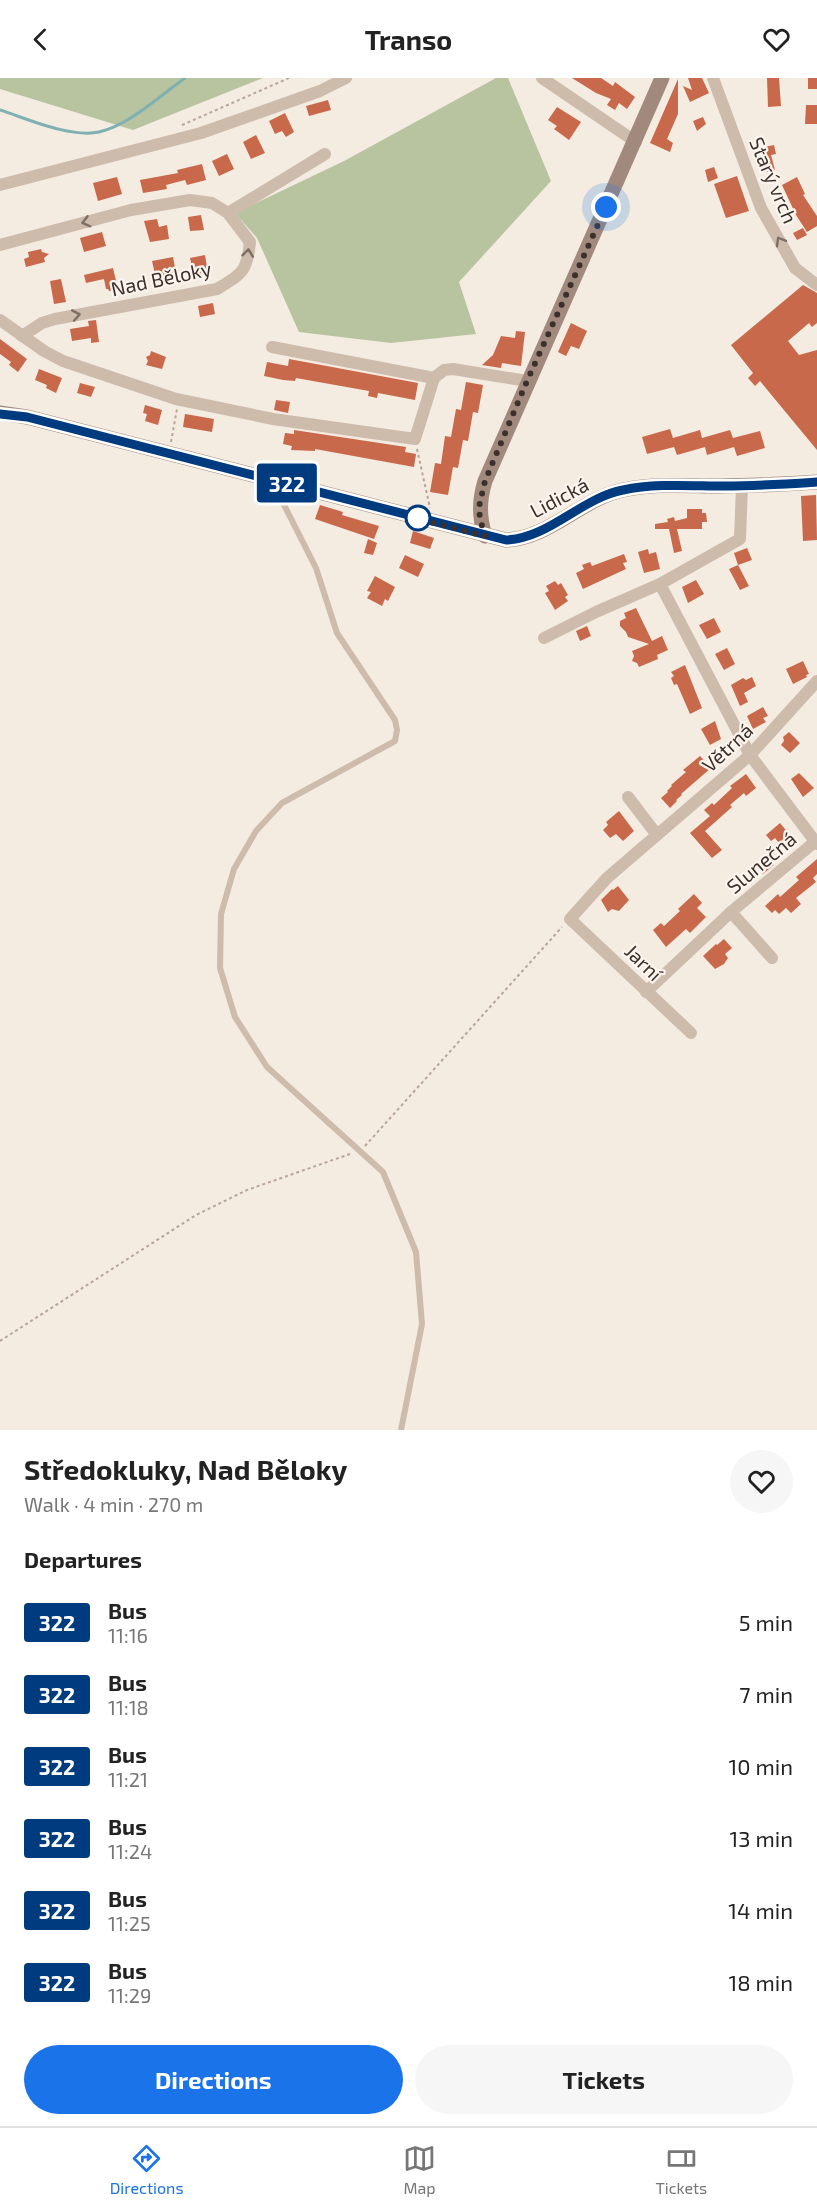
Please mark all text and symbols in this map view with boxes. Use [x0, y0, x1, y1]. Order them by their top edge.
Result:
icon: back [24, 23, 57, 56]
text: Transo [365, 23, 452, 55]
icon: heart [760, 23, 793, 56]
street label: Starý vrch [745, 133, 803, 227]
your location [591, 192, 621, 222]
one-way arrow [81, 215, 92, 227]
one-way arrow [776, 237, 787, 248]
one-way arrow [242, 248, 254, 257]
street label: Nad Běloky [109, 256, 214, 300]
one-way arrow [70, 309, 80, 322]
line badge: 322 [252, 464, 322, 502]
text: 322 [269, 471, 305, 496]
street label: Lidická [526, 472, 592, 522]
unlabelled marker [405, 505, 431, 531]
street label: Větrná [697, 718, 757, 776]
street label: Slunečná [721, 826, 801, 898]
street label: Jarní [620, 939, 668, 986]
button: heart [730, 1450, 793, 1513]
text: Středokluky, Nad Běloky [24, 1452, 347, 1486]
text: Walk · 4 min · 270 m [24, 1492, 203, 1516]
text: Departures [24, 1546, 142, 1572]
text: Bus [108, 1597, 147, 1623]
text: 5 min [739, 1609, 793, 1635]
text: 322 [39, 1610, 75, 1635]
text: 11:16 [108, 1623, 148, 1647]
text: Bus [108, 1669, 147, 1695]
text: 7 min [739, 1681, 793, 1707]
text: 322 [39, 1682, 75, 1707]
text: 11:18 [108, 1695, 149, 1719]
text: Bus [108, 1741, 147, 1767]
text: 10 min [729, 1753, 793, 1779]
text: 322 [39, 1754, 75, 1779]
text: 11:21 [108, 1767, 148, 1791]
text: Bus [108, 1813, 147, 1839]
text: 13 min [730, 1825, 793, 1851]
text: 322 [39, 1826, 75, 1851]
text: 11:24 [108, 1839, 152, 1863]
text: Bus [108, 1885, 147, 1911]
text: 14 min [728, 1897, 793, 1923]
text: 322 [39, 1898, 75, 1923]
text: 11:25 [108, 1911, 151, 1935]
text: Bus [108, 1957, 147, 1983]
text: 18 min [728, 1969, 793, 1995]
text: 322 [39, 1970, 75, 1995]
text: 11:29 [108, 1983, 151, 2007]
button: Directions [24, 2045, 403, 2114]
button: Tickets [415, 2045, 793, 2114]
tab: Directions [110, 2142, 184, 2197]
tab: Map [403, 2142, 436, 2197]
tab: Tickets [655, 2142, 707, 2197]

